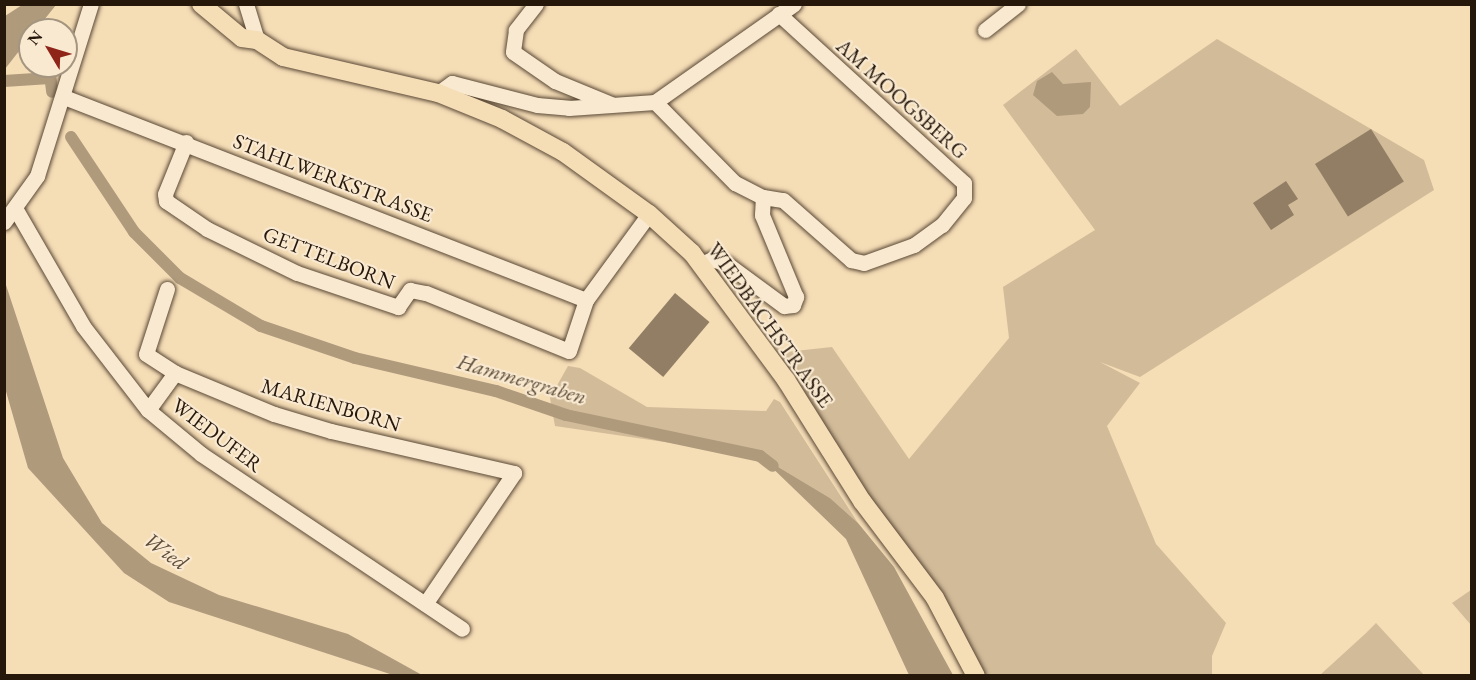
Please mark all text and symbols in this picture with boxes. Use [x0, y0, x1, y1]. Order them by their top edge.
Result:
north arrow [18, 18, 78, 78]
text: N [23, 26, 47, 49]
street label: AM MOOGSBERG [831, 33, 973, 165]
street label: STAHLWERKSTRASSE [230, 128, 436, 228]
street label: GETTELBORN [259, 221, 399, 295]
street label: WIEDBACHSTRASSE [702, 238, 838, 412]
water label: Hammergraben [454, 348, 590, 410]
street label: MARIENBORN [258, 373, 404, 437]
street label: WIEDUFER [167, 393, 267, 477]
water label: Wied [139, 526, 193, 576]

